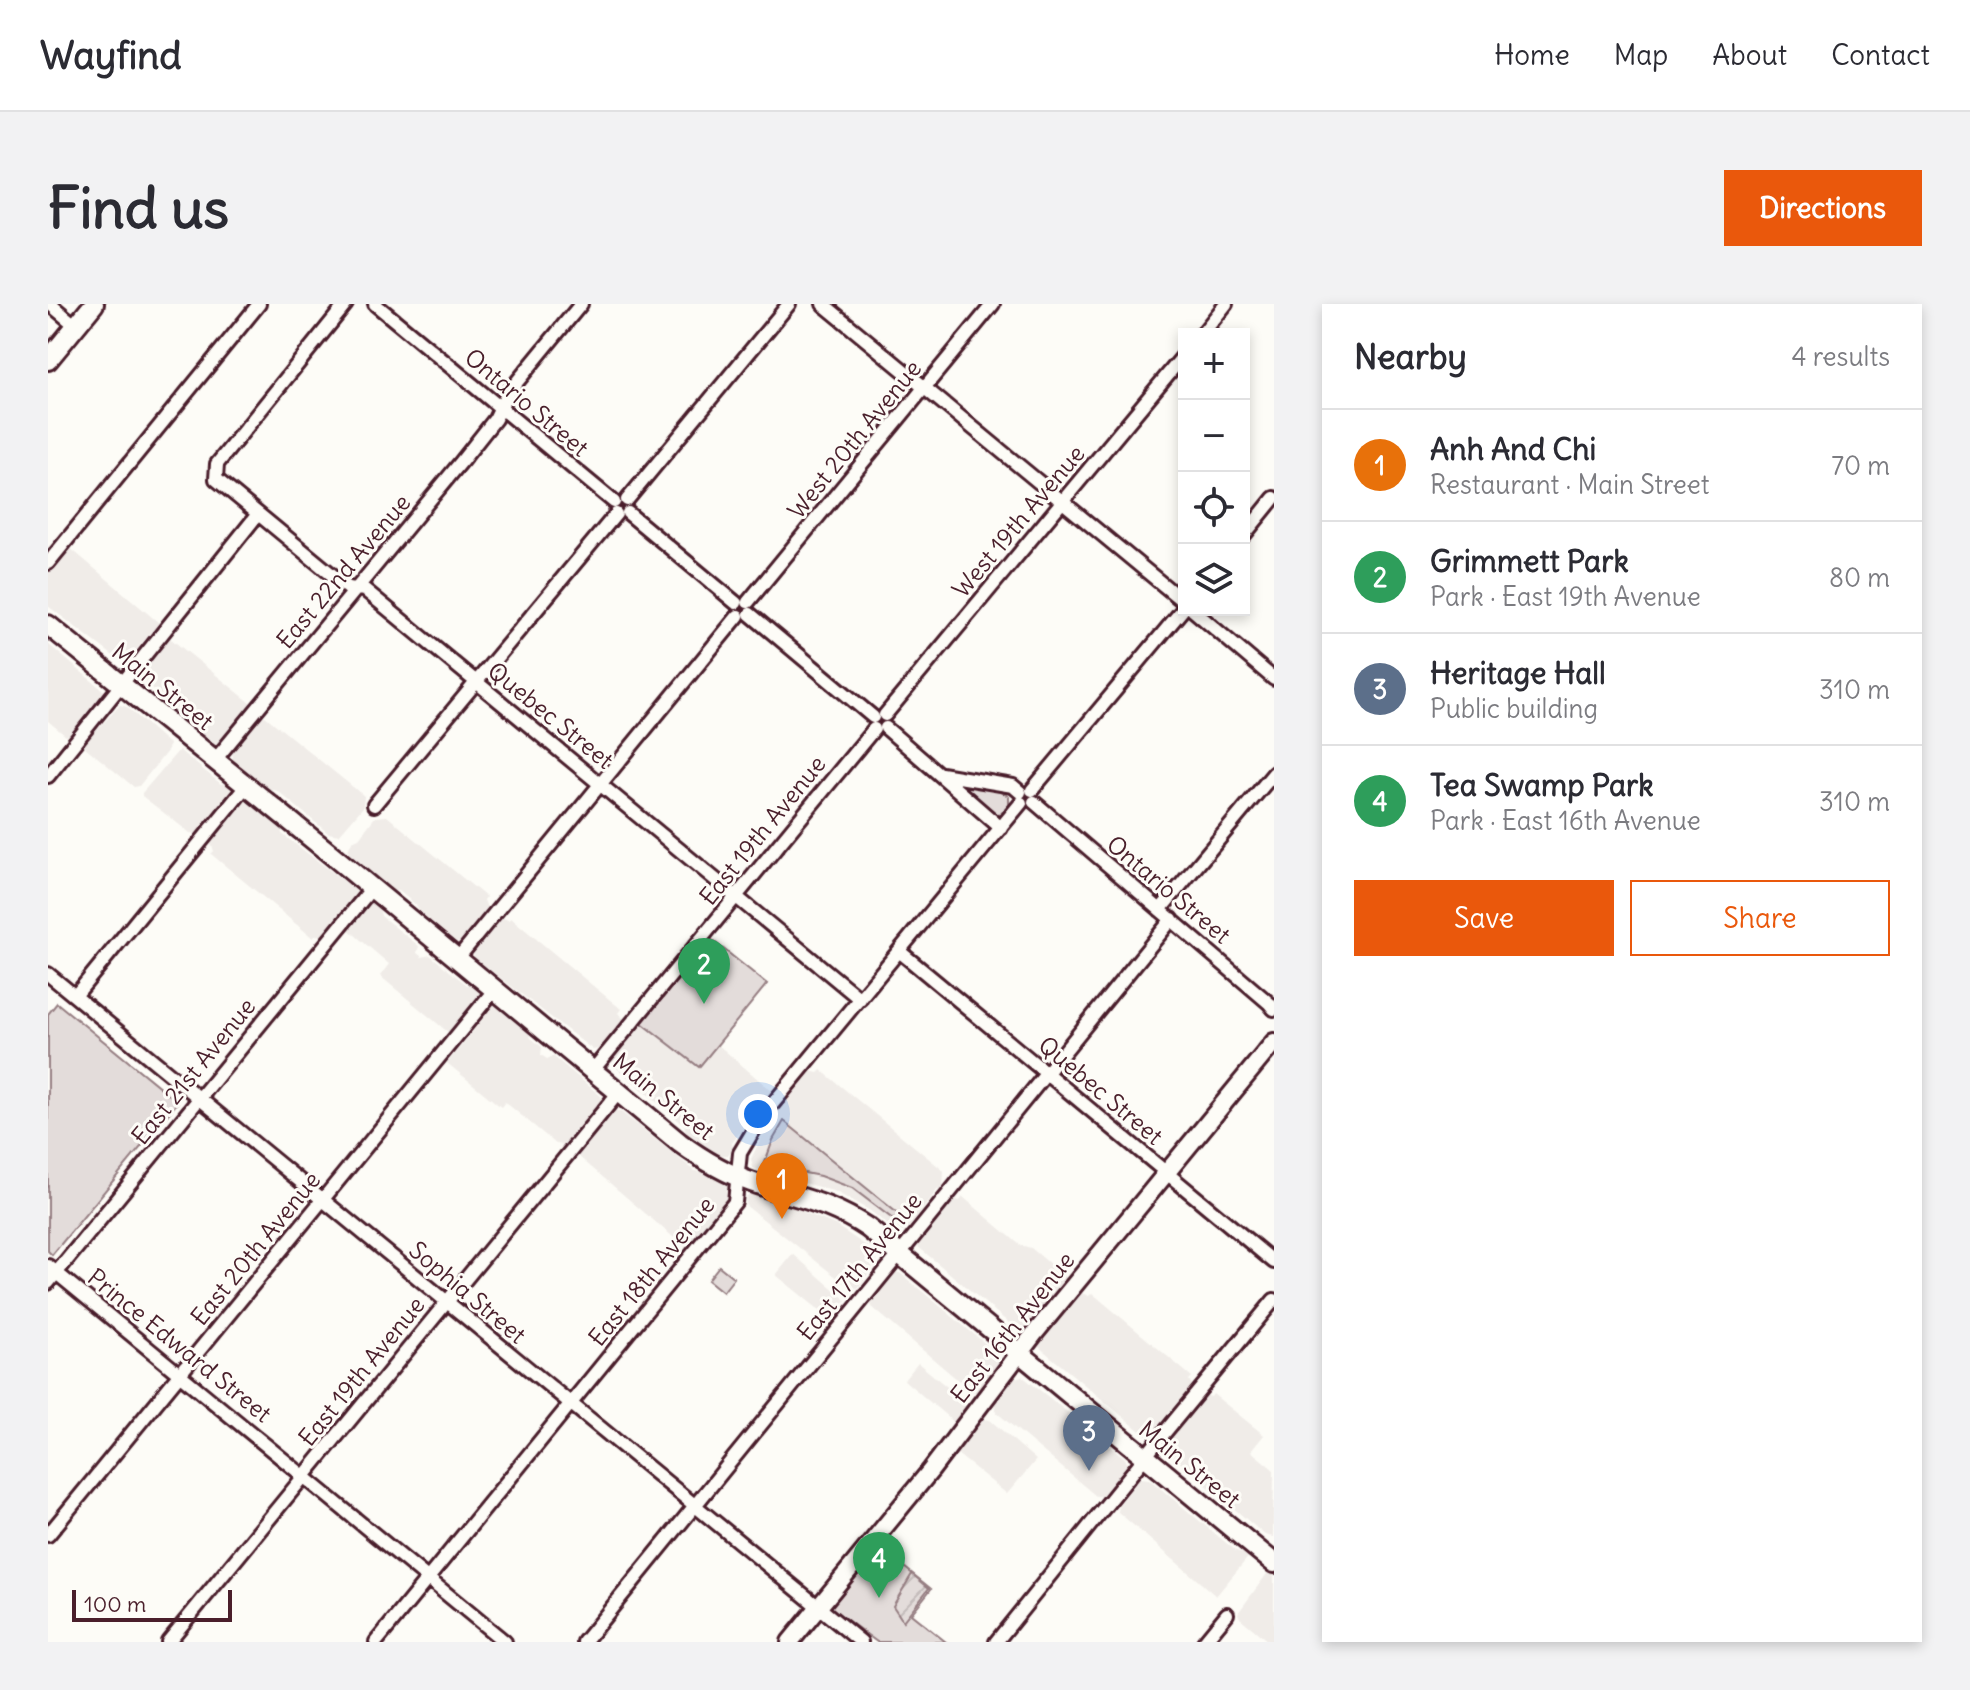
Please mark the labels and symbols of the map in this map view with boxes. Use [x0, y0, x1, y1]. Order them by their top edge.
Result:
street label: Ontario Street [459, 342, 595, 462]
street label: West 20th Avenue [781, 354, 927, 524]
street label: West 19th Avenue [945, 439, 1091, 603]
street label: East 22nd Avenue [270, 488, 416, 654]
street label: Main Street [106, 636, 220, 736]
street label: Quebec Street [482, 655, 620, 775]
street label: East 19th Avenue [693, 749, 831, 911]
street label: Ontario Street [1101, 829, 1237, 949]
pin: 2 [678, 938, 730, 1004]
street label: East 21st Avenue [125, 992, 261, 1150]
street label: Quebec Street [1033, 1029, 1169, 1151]
street label: Main Street [607, 1046, 721, 1146]
your location [738, 1094, 778, 1134]
pin: 1 [756, 1153, 808, 1219]
street label: East 20th Avenue [184, 1165, 326, 1331]
street label: East 17th Avenue [790, 1186, 928, 1346]
street label: East 18th Avenue [582, 1190, 720, 1352]
street label: Sophia Street [404, 1234, 532, 1350]
street label: East 16th Avenue [944, 1245, 1080, 1409]
street label: Prince Edward Street [82, 1262, 278, 1428]
street label: East 19th Avenue [292, 1290, 430, 1452]
pin: 3 [1063, 1405, 1115, 1471]
street label: Main Street [1133, 1414, 1247, 1514]
pin: 4 [853, 1532, 905, 1598]
scale bar [72, 1586, 232, 1622]

